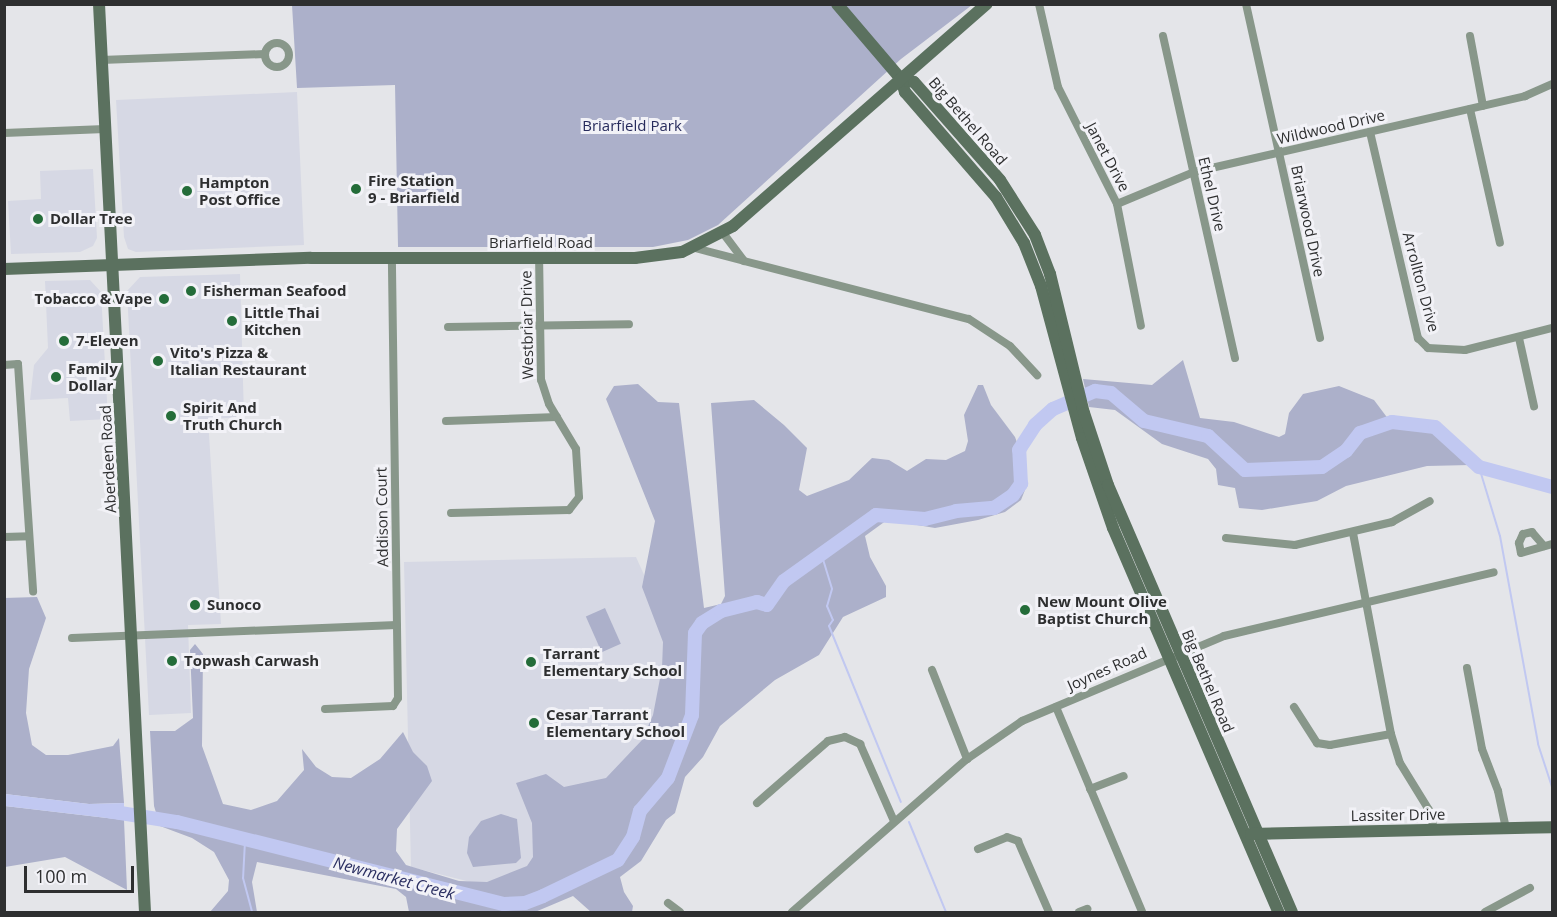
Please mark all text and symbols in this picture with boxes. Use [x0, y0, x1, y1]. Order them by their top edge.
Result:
street label: Big Bethel Road [925, 74, 1011, 168]
street label: Wildwood Drive [1275, 106, 1387, 148]
park label: Briarfield Park [582, 117, 682, 135]
street label: Janet Drive [1082, 119, 1134, 195]
street label: Ethel Drive [1195, 155, 1229, 233]
street label: Briarwood Drive [1287, 164, 1329, 278]
place label: Fire Station 9 - Briarfield [368, 171, 460, 206]
place label: Hampton Post Office [199, 173, 280, 208]
marker: Fire Station 9 - Briarfield [349, 182, 363, 196]
marker: Hampton Post Office [180, 184, 194, 198]
place label: Dollar Tree [50, 210, 133, 228]
marker: Dollar Tree [31, 212, 45, 226]
street label: Arrollton Drive [1399, 230, 1443, 334]
street label: Briarfield Road [489, 234, 593, 252]
street label: Westbriar Drive [517, 270, 537, 380]
place label: Fisherman Seafood [203, 282, 346, 300]
marker: Fisherman Seafood [184, 284, 198, 298]
place label: Tobacco & Vape [35, 290, 152, 308]
marker: Tobacco & Vape [157, 292, 171, 306]
place label: Little Thai Kitchen [244, 303, 320, 338]
marker: Little Thai Kitchen [225, 314, 239, 328]
place label: 7-Eleven [76, 332, 138, 350]
marker: 7-Eleven [57, 334, 71, 348]
place label: Vito's Pizza & Italian Restaurant [170, 343, 306, 378]
marker: Vito's Pizza & Italian Restaurant [151, 354, 165, 368]
place label: Family Dollar [68, 359, 118, 394]
marker: Family Dollar [49, 370, 63, 384]
place label: Spirit And Truth Church [183, 398, 282, 433]
street label: Aberdeen Road [96, 405, 120, 513]
marker: Spirit And Truth Church [164, 409, 178, 423]
street label: Addison Court [372, 467, 392, 567]
place label: New Mount Olive Baptist Church [1037, 592, 1167, 627]
place label: Sunoco [207, 596, 261, 614]
marker: Sunoco [188, 598, 202, 612]
marker: New Mount Olive Baptist Church [1018, 603, 1032, 617]
street label: Big Bethel Road [1178, 627, 1238, 735]
street label: Joynes Road [1065, 643, 1149, 695]
place label: Tarrant Elementary School [543, 644, 682, 679]
place label: Topwash Carwash [184, 652, 319, 670]
marker: Topwash Carwash [165, 654, 179, 668]
marker: Tarrant Elementary School [524, 655, 538, 669]
place label: Cesar Tarrant Elementary School [546, 705, 685, 740]
marker: Cesar Tarrant Elementary School [527, 716, 541, 730]
street label: Lassiter Drive [1350, 805, 1446, 825]
water label: Newmarket Creek [331, 853, 457, 903]
scale bar [27, 854, 136, 892]
text: 100 m [35, 864, 87, 888]

